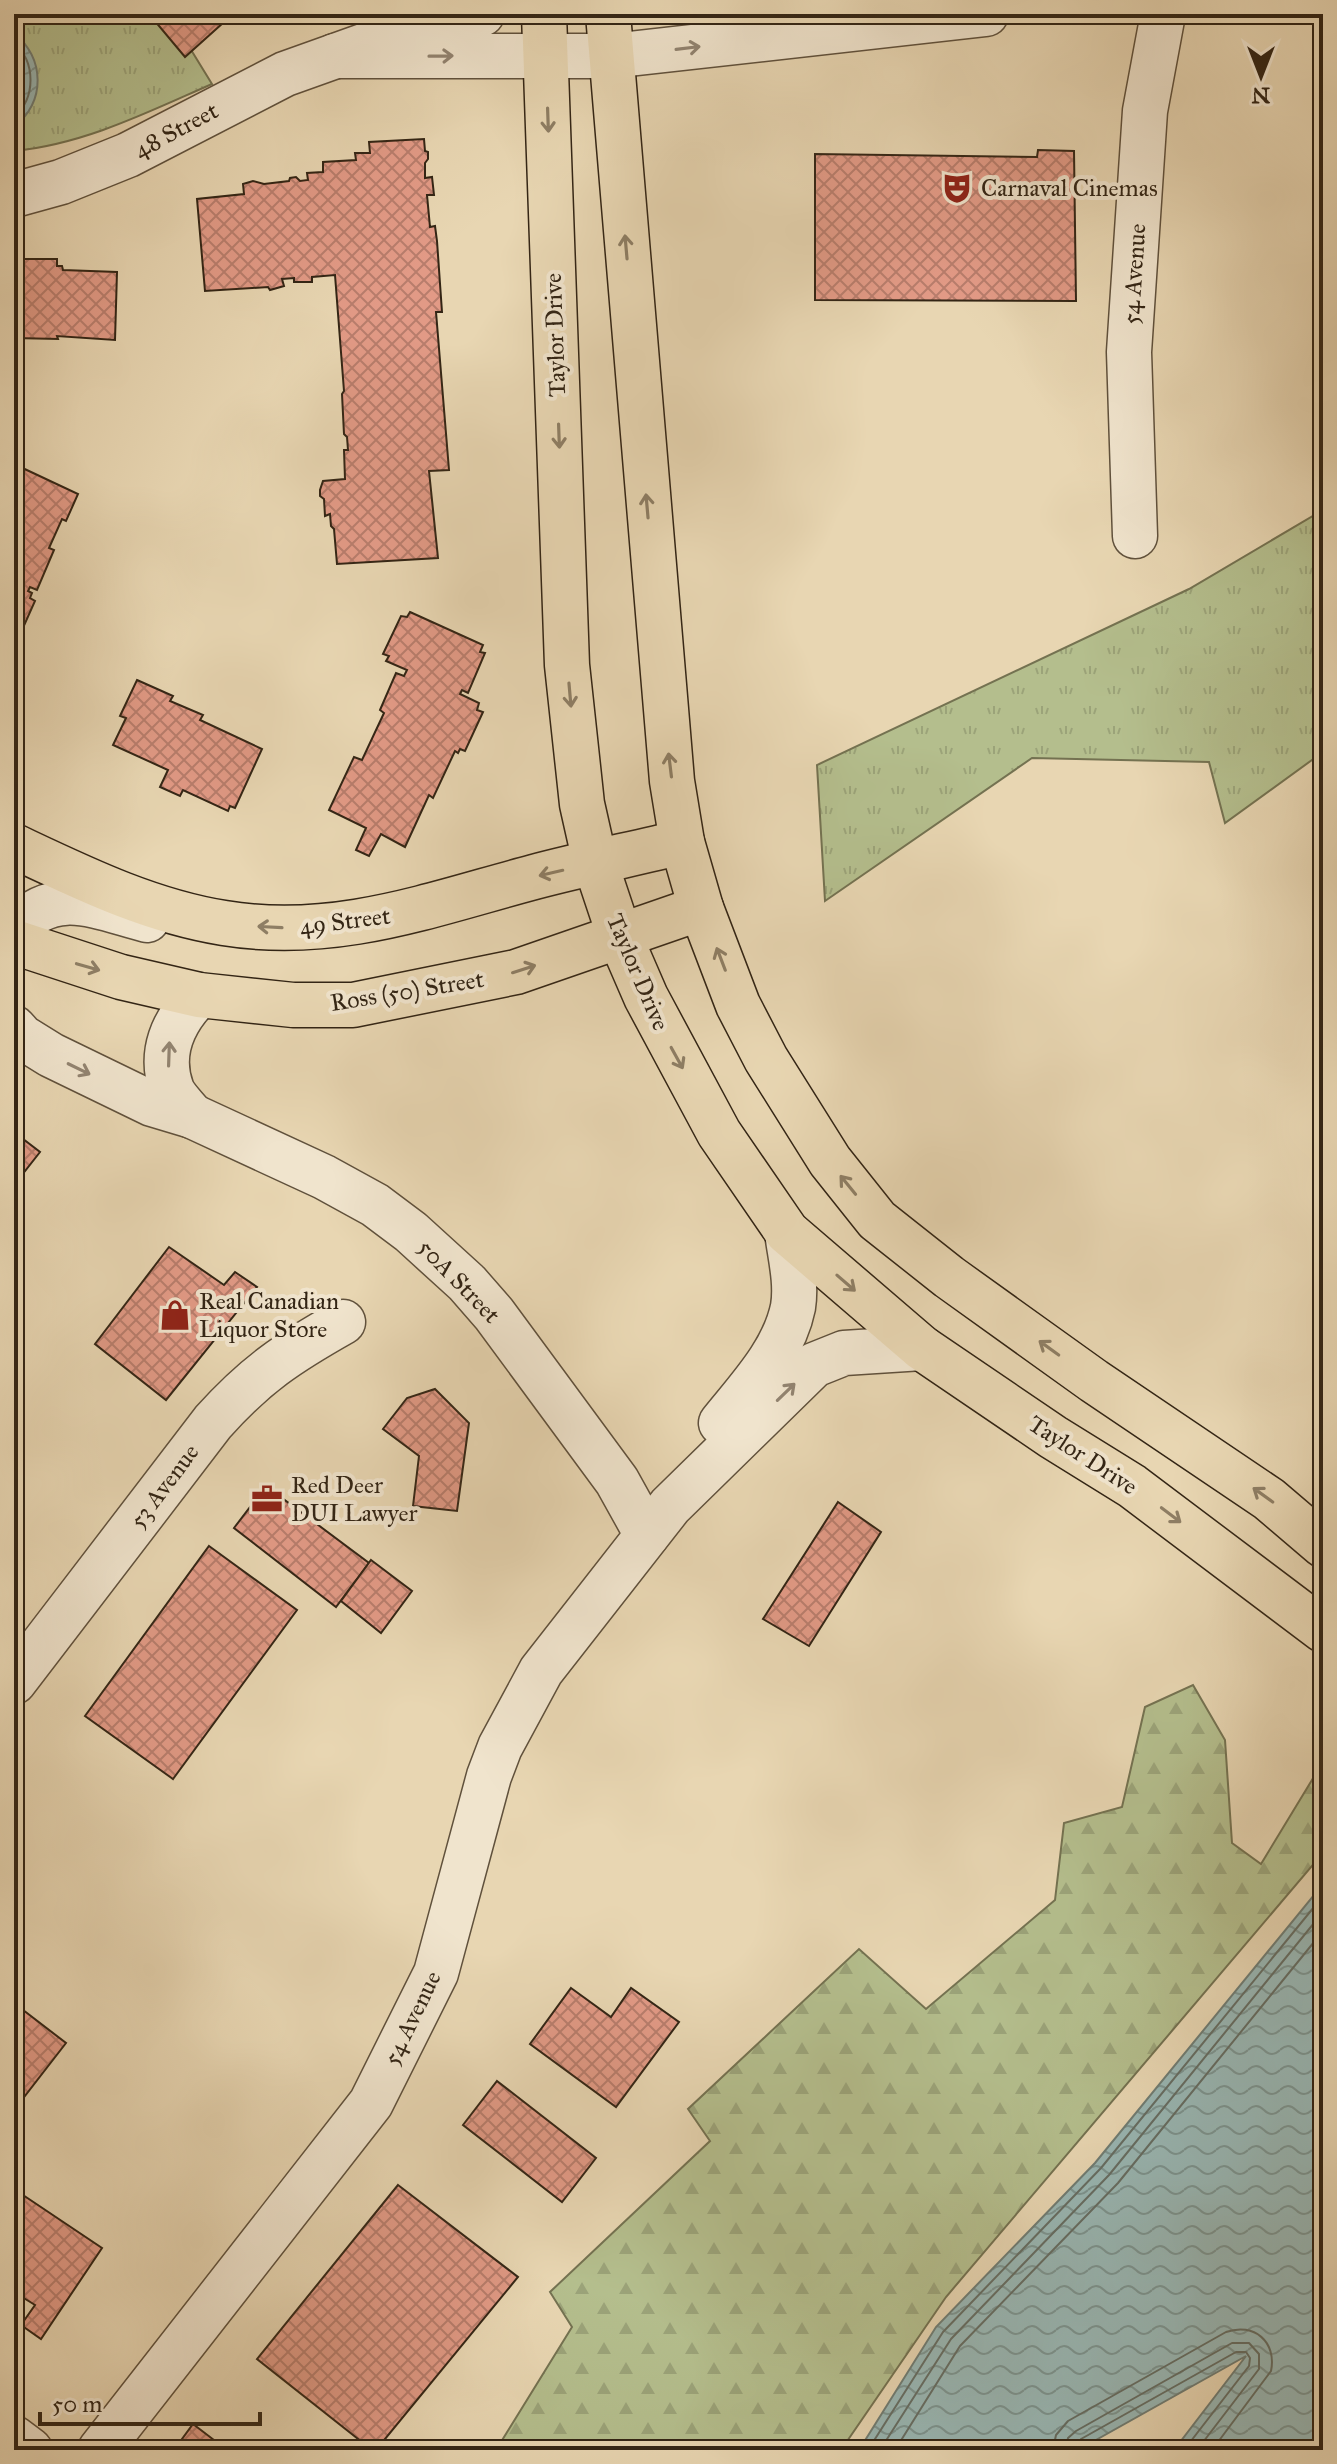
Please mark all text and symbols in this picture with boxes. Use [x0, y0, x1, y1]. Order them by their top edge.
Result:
north arrow [1221, 36, 1301, 116]
one-way arrow [675, 41, 701, 56]
one-way arrow [427, 48, 454, 64]
text: N [1251, 82, 1270, 109]
street label: 48 Street [129, 95, 224, 165]
one-way arrow [541, 106, 556, 133]
theatre icon: Carnaval Cinemas [940, 171, 974, 205]
place label: Carnaval Cinemas [981, 173, 1158, 203]
street label: 54 Avenue [1116, 223, 1152, 325]
one-way arrow [618, 234, 633, 261]
street label: Taylor Drive [538, 272, 572, 398]
one-way arrow [552, 422, 567, 449]
one-way arrow [639, 493, 654, 520]
one-way arrow [563, 681, 578, 708]
one-way arrow [662, 752, 677, 779]
one-way arrow [539, 866, 565, 881]
street label: 49 Street [298, 901, 393, 941]
street label: Taylor Drive [600, 909, 676, 1035]
one-way arrow [257, 919, 284, 934]
one-way arrow [713, 947, 727, 972]
one-way arrow [75, 961, 100, 975]
one-way arrow [511, 961, 537, 976]
street label: Ross (50) Street [328, 964, 486, 1018]
one-way arrow [161, 1041, 176, 1068]
one-way arrow [670, 1046, 686, 1069]
one-way arrow [67, 1062, 91, 1077]
one-way arrow [840, 1174, 858, 1195]
street label: 50A Street [411, 1232, 507, 1330]
one-way arrow [835, 1273, 856, 1291]
place label: Real Canadian Liquor Store [199, 1286, 339, 1344]
shop icon: Real Canadian Liquor Store [158, 1298, 192, 1332]
one-way arrow [1038, 1340, 1060, 1357]
one-way arrow [776, 1383, 796, 1402]
street label: Taylor Drive [1023, 1409, 1143, 1501]
street label: 53 Avenue [123, 1438, 205, 1534]
place label: Red Deer DUI Lawyer [291, 1470, 418, 1528]
office icon: Red Deer DUI Lawyer [250, 1482, 284, 1516]
one-way arrow [1253, 1487, 1274, 1504]
one-way arrow [1160, 1507, 1181, 1524]
street label: 54 Avenue [376, 1966, 448, 2070]
scale bar [40, 2376, 260, 2426]
text: 50 m [52, 2389, 102, 2419]

